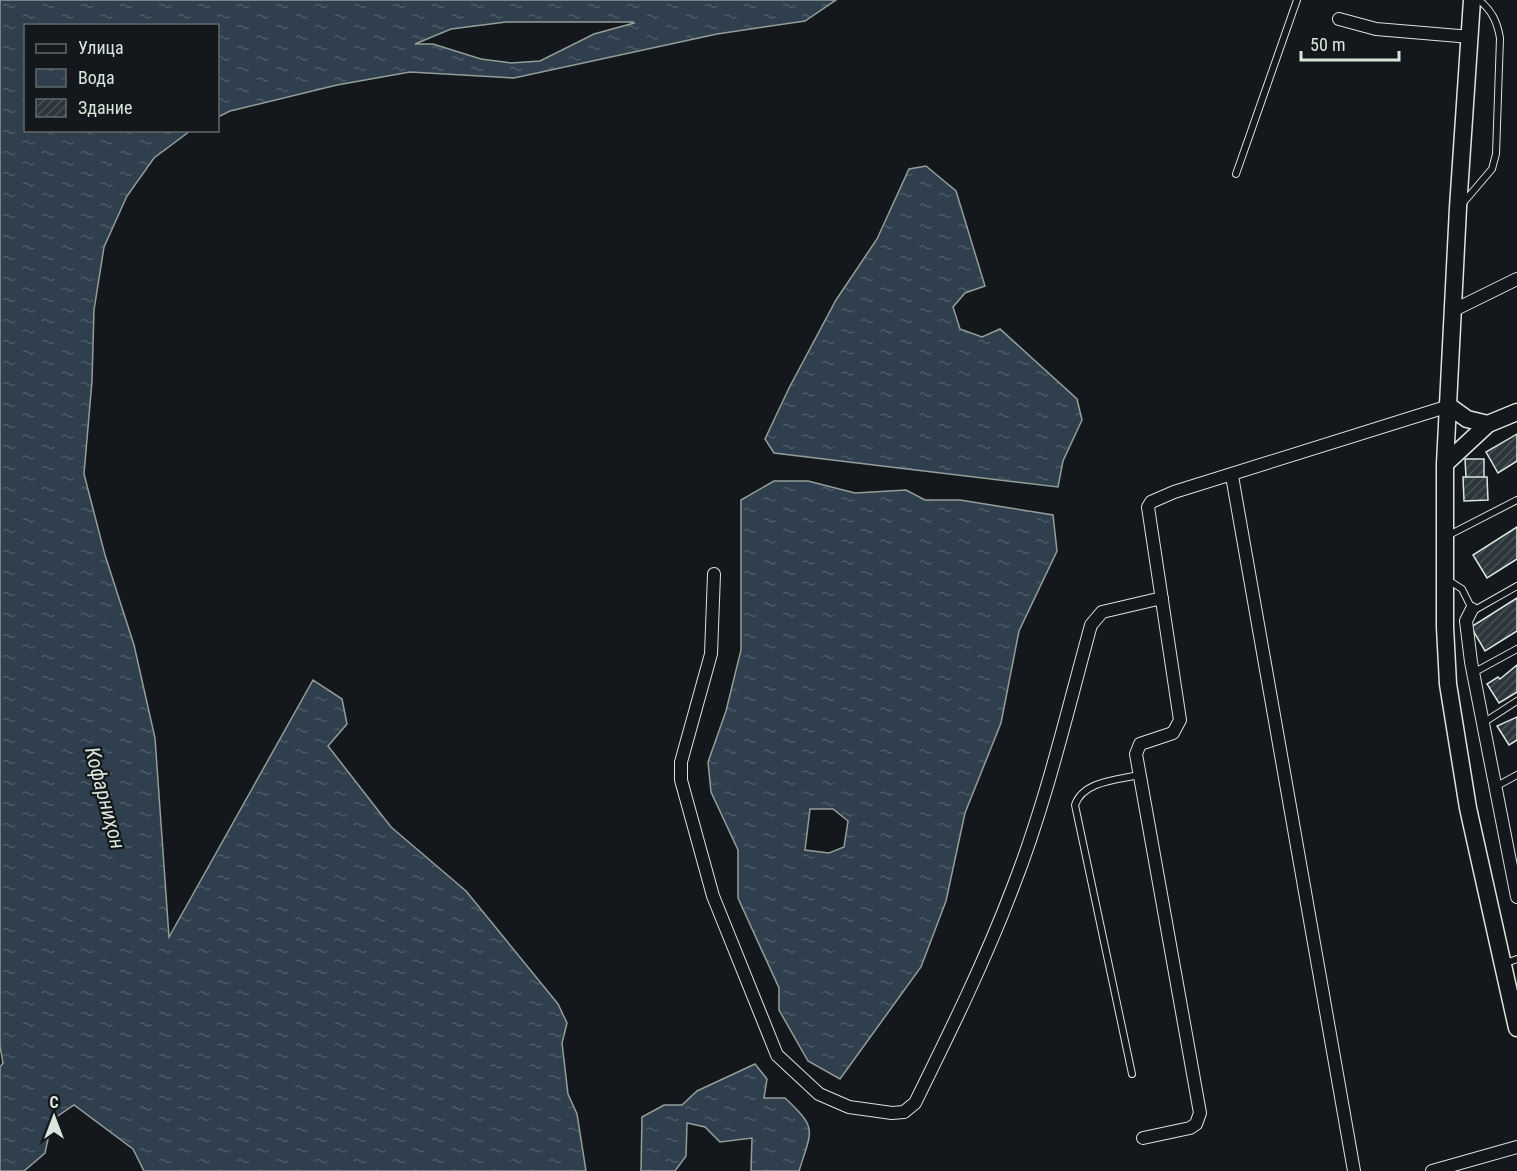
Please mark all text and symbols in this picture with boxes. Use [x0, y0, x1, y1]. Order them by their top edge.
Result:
legend [24, 24, 219, 132]
scale bar [1301, 24, 1398, 62]
text: 50 m [1310, 34, 1345, 55]
text: Улица [78, 37, 124, 58]
text: Вода [78, 67, 115, 88]
text: Здание [78, 97, 132, 118]
water label: Кофарниҳон [80, 744, 130, 852]
north arrow [24, 1087, 84, 1147]
text: С [49, 1093, 59, 1112]

